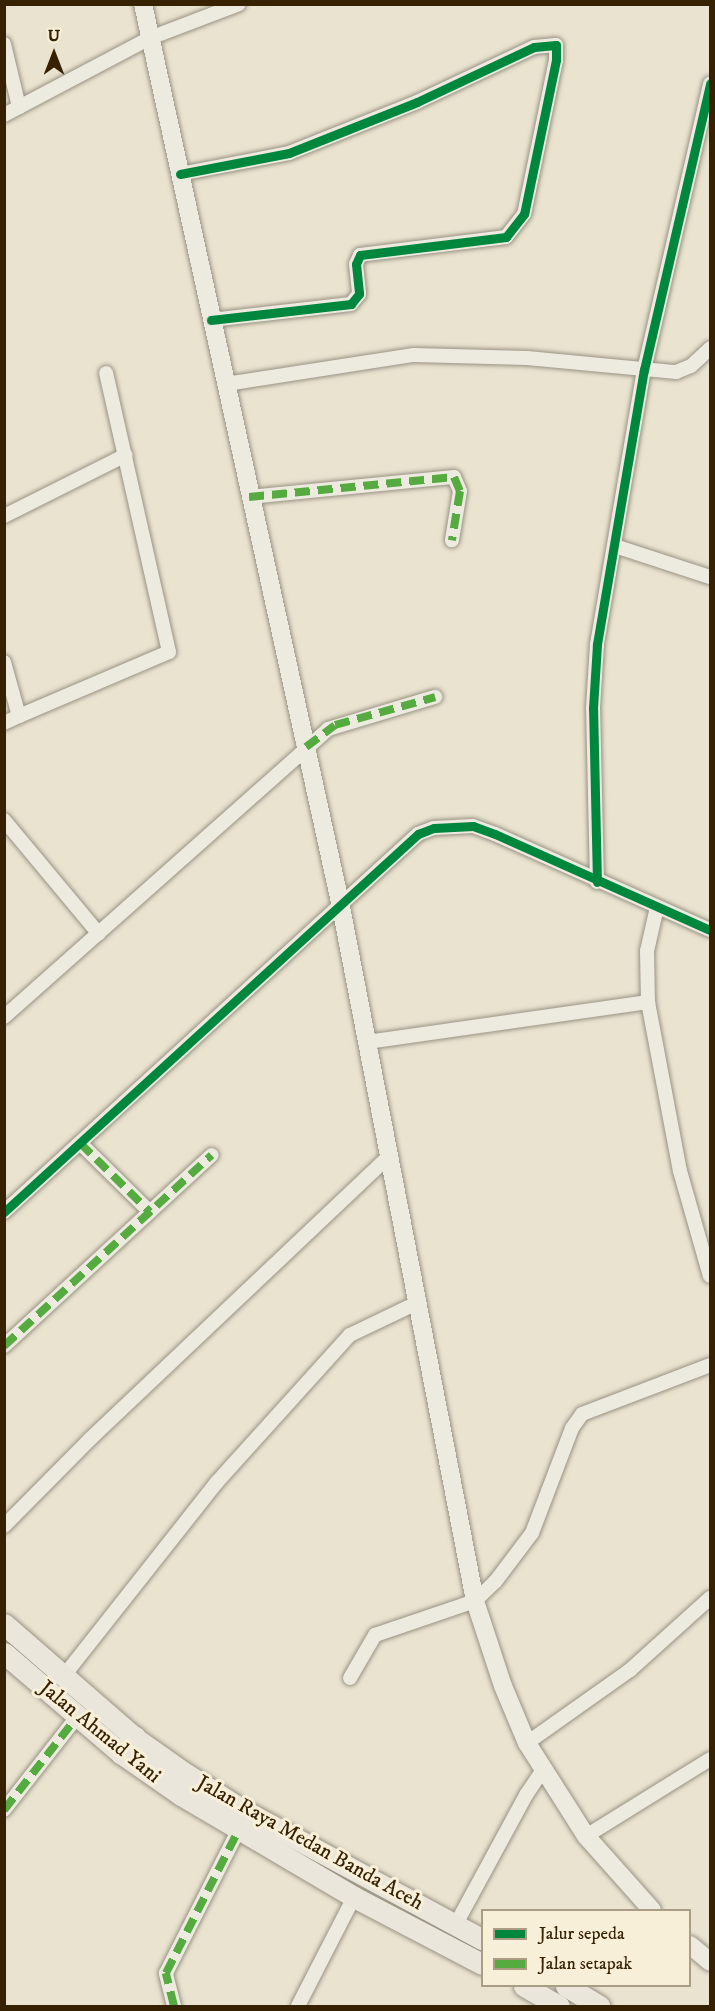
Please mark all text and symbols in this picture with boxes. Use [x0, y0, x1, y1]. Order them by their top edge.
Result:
north arrow [24, 24, 84, 84]
text: U [48, 26, 60, 46]
street label: Jalan Ahmad Yani [34, 1675, 166, 1789]
street label: Jalan Raya Medan Banda Aceh [192, 1770, 428, 1916]
legend [481, 1909, 691, 1987]
text: Jalur sepeda [539, 1923, 625, 1945]
text: Jalan setapak [539, 1953, 632, 1975]

